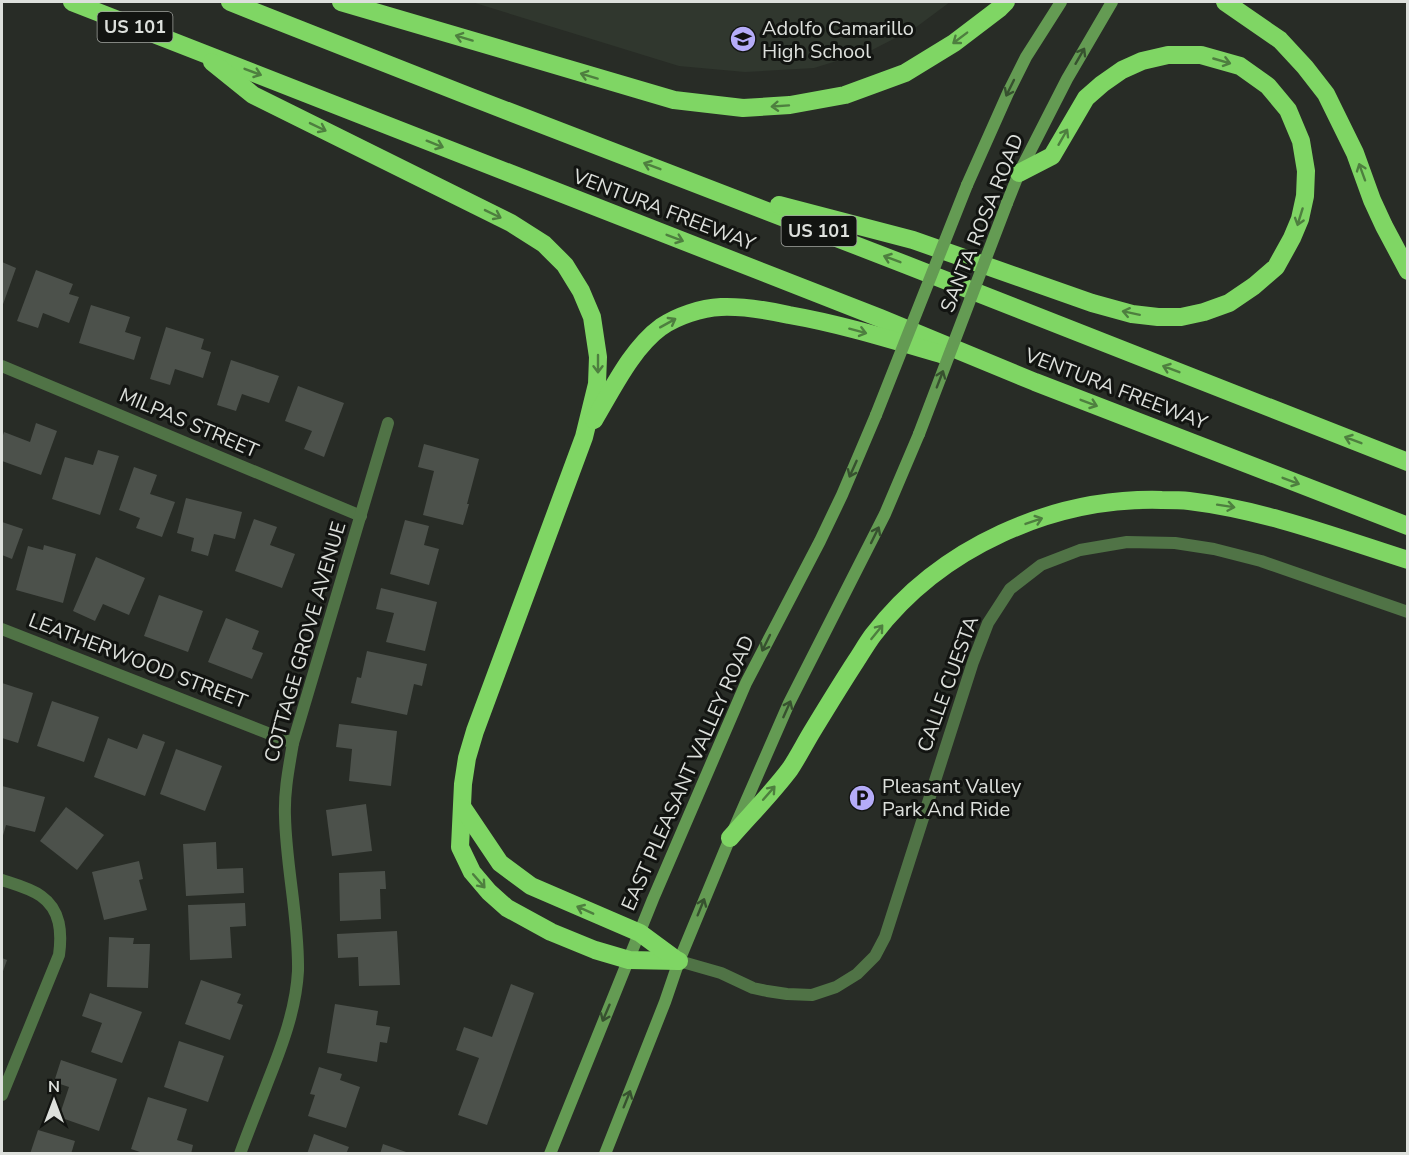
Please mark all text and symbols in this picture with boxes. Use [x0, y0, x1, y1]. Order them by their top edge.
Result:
road number: US 101 [98, 12, 172, 42]
place label: Adolfo Camarillo High School [762, 15, 914, 65]
school or university icon: Adolfo Camarillo High School [728, 24, 758, 54]
one-way arrow [455, 32, 474, 43]
one-way arrow [953, 32, 969, 45]
one-way arrow [1074, 48, 1086, 65]
one-way arrow [1212, 56, 1231, 67]
one-way arrow [243, 68, 262, 79]
one-way arrow [580, 70, 599, 81]
one-way arrow [1004, 79, 1016, 97]
one-way arrow [771, 100, 791, 111]
one-way arrow [309, 122, 327, 134]
one-way arrow [1057, 129, 1069, 146]
street label: SANTA ROSA ROAD [934, 130, 1030, 316]
one-way arrow [425, 139, 443, 150]
one-way arrow [643, 160, 662, 171]
street label: VENTURA FREEWAY [568, 162, 760, 258]
one-way arrow [1356, 163, 1367, 182]
one-way arrow [1294, 207, 1305, 226]
one-way arrow [484, 208, 502, 220]
road number: US 101 [782, 216, 856, 246]
one-way arrow [665, 233, 683, 244]
one-way arrow [884, 253, 902, 264]
one-way arrow [1121, 307, 1141, 318]
one-way arrow [659, 317, 676, 329]
one-way arrow [848, 325, 867, 337]
street label: VENTURA FREEWAY [1020, 341, 1212, 437]
one-way arrow [592, 353, 603, 373]
one-way arrow [1163, 363, 1181, 374]
one-way arrow [935, 370, 946, 389]
street label: MILPAS STREET [115, 382, 263, 464]
one-way arrow [1079, 398, 1098, 409]
one-way arrow [1344, 434, 1363, 445]
one-way arrow [847, 459, 858, 478]
one-way arrow [1281, 476, 1299, 487]
one-way arrow [1215, 501, 1235, 512]
one-way arrow [1024, 514, 1043, 525]
street label: COTTAGE GROVE AVENUE [258, 518, 352, 766]
one-way arrow [870, 527, 881, 545]
street label: LEATHERWOOD STREET [25, 607, 251, 715]
street label: CALLE CUESTA [911, 612, 985, 756]
one-way arrow [870, 624, 883, 640]
street label: EAST PLEASANT VALLEY ROAD [615, 631, 761, 915]
one-way arrow [759, 634, 771, 652]
one-way arrow [781, 700, 793, 718]
place label: Pleasant Valley Park And Ride [882, 773, 1022, 823]
parking icon: Pleasant Valley Park And Ride [847, 783, 877, 813]
one-way arrow [761, 786, 775, 802]
one-way arrow [472, 873, 486, 888]
one-way arrow [696, 898, 707, 917]
one-way arrow [577, 904, 595, 916]
one-way arrow [600, 1004, 611, 1022]
north arrow [24, 1071, 84, 1131]
text: N [48, 1076, 60, 1098]
one-way arrow [622, 1090, 633, 1109]

